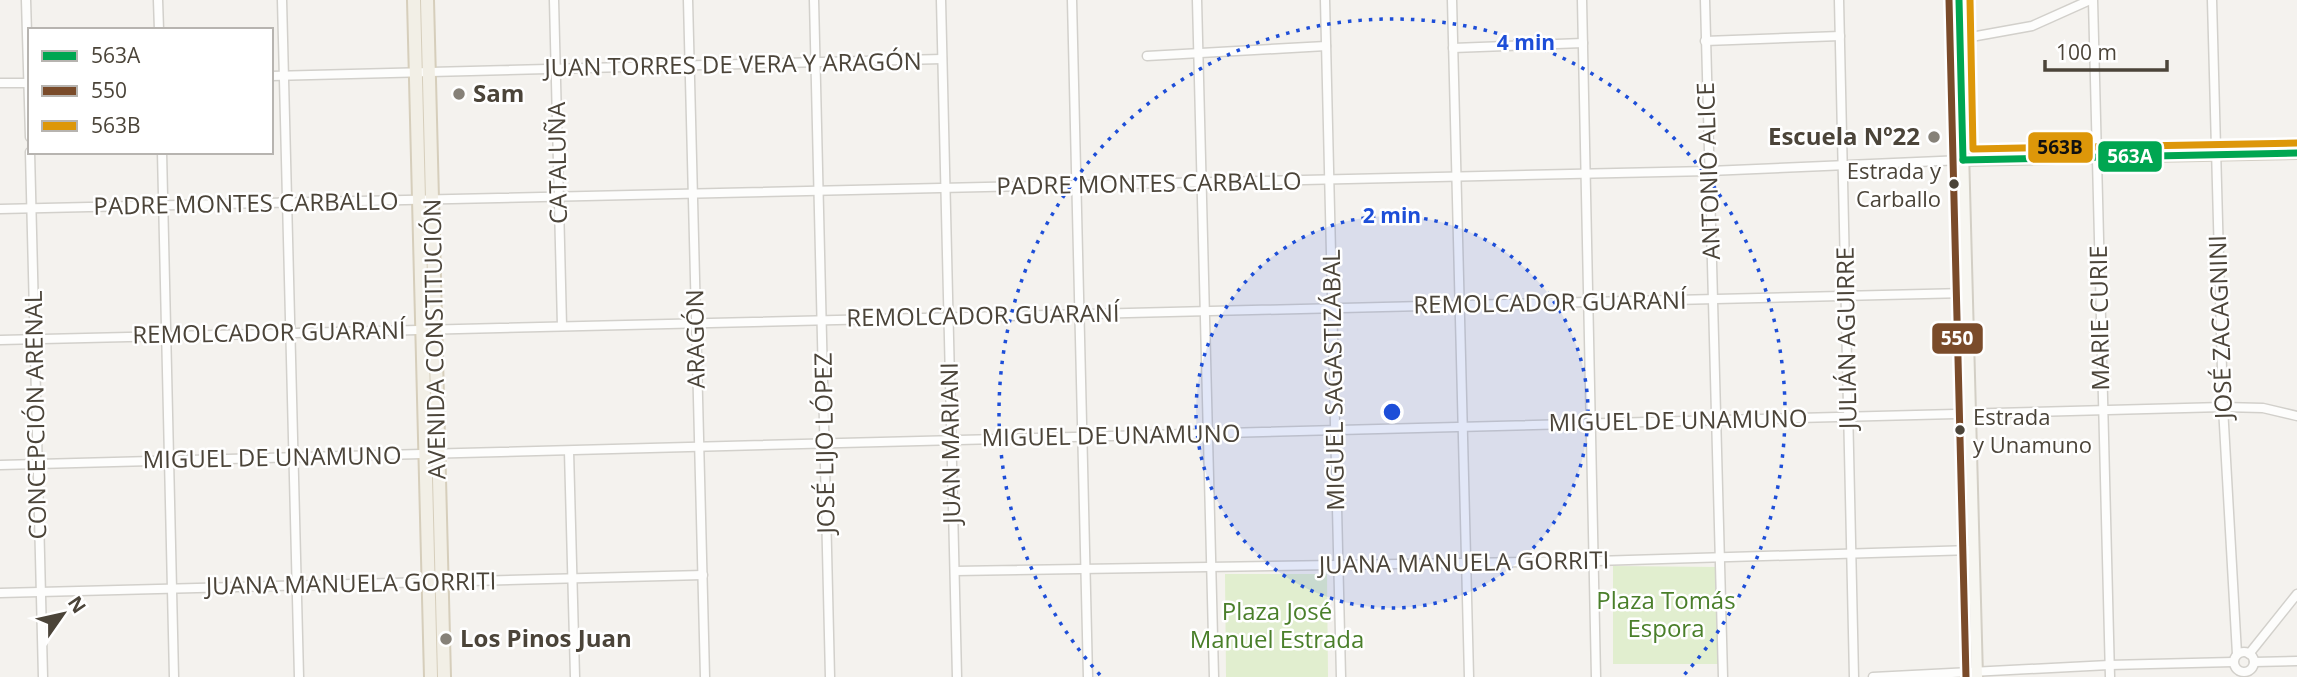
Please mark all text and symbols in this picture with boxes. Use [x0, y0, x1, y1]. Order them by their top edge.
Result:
legend [28, 28, 273, 154]
text: 4 min [1497, 28, 1555, 56]
scale bar [2045, 28, 2168, 72]
text: 100 m [2056, 38, 2117, 66]
text: 563A [91, 41, 141, 69]
street label: JUAN TORRES DE VERA Y ARAGÓN [542, 44, 922, 83]
text: 550 [91, 76, 127, 104]
place label: Sam [473, 76, 524, 109]
street label: ANTONIO ALICE [1688, 82, 1727, 260]
marker: Sam [451, 86, 467, 102]
street label: CATALUÑA [539, 101, 574, 224]
text: 563B [91, 111, 141, 139]
place label: Escuela Nº22 [1768, 119, 1920, 152]
marker: Escuela Nº22 [1926, 129, 1942, 145]
line badge: 563B [2027, 131, 2094, 164]
text: 563B [2037, 134, 2083, 160]
line badge: 563A [2097, 140, 2163, 173]
text: 563A [2107, 143, 2154, 169]
place label: Estrada y Carballo [1847, 155, 1942, 213]
street label: PADRE MONTES CARBALLO [996, 163, 1302, 202]
marker: Estrada y Carballo [1947, 177, 1961, 191]
street label: PADRE MONTES CARBALLO [93, 183, 399, 222]
street label: AVENIDA CONSTITUCIÓN [415, 198, 452, 480]
text: 2 min [1363, 201, 1421, 229]
street label: JOSÉ ZACAGNINI [2200, 235, 2239, 422]
street label: MARIE CURIE [2081, 245, 2116, 391]
street label: JULIÁN AGUIRRE [1827, 247, 1864, 432]
street label: MIGUEL SAGASTIZÁBAL [1314, 249, 1351, 511]
street label: REMOLCADOR GUARANÍ [1413, 283, 1687, 320]
street label: ARAGÓN [677, 289, 712, 389]
street label: CONCEPCIÓN ARENAL [16, 290, 53, 540]
street label: REMOLCADOR GUARANÍ [846, 296, 1120, 333]
street label: REMOLCADOR GUARANÍ [132, 313, 406, 350]
line badge: 550 [1931, 322, 1984, 355]
text: 550 [1941, 325, 1973, 351]
street label: JOSÉ LIJO LÓPEZ [805, 352, 842, 536]
street label: JUAN MARIANI [932, 362, 967, 526]
centre of rings [1380, 400, 1404, 424]
street label: MIGUEL DE UNAMUNO [1548, 401, 1808, 438]
place label: Estrada y Unamuno [1973, 401, 2092, 459]
street label: MIGUEL DE UNAMUNO [981, 416, 1241, 453]
marker: Estrada y Unamuno [1953, 423, 1967, 437]
street label: MIGUEL DE UNAMUNO [142, 438, 402, 475]
street label: JUANA MANUELA GORRITI [1316, 542, 1610, 581]
street label: JUANA MANUELA GORRITI [203, 563, 497, 602]
north arrow [28, 579, 98, 649]
park label: Plaza Tomás Espora [1596, 583, 1736, 644]
text: N [62, 591, 92, 618]
park label: Plaza José Manuel Estrada [1190, 594, 1364, 655]
place label: Los Pinos Juan [460, 621, 632, 654]
marker: Los Pinos Juan [438, 631, 454, 647]

